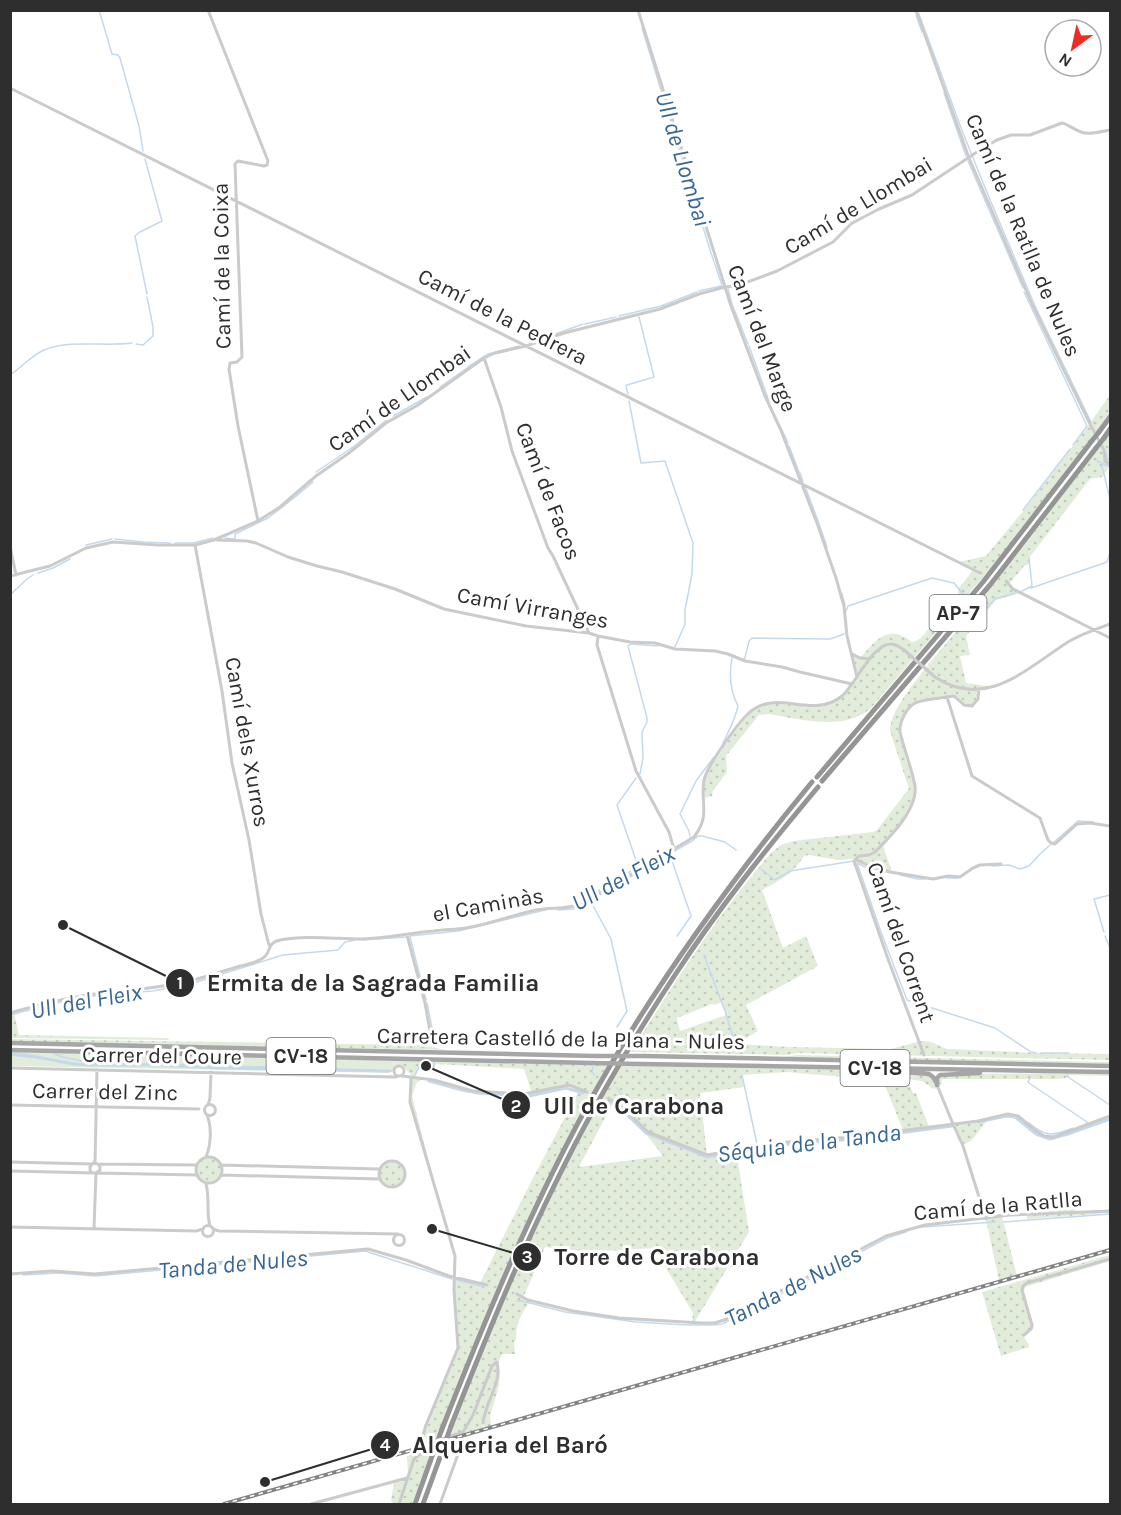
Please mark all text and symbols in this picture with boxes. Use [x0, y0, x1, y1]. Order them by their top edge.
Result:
north arrow [1043, 18, 1103, 78]
text: N [1055, 49, 1075, 71]
water label: Ull de Llombai [649, 88, 717, 230]
street label: Camí de la Ratlla de Nules [960, 110, 1086, 361]
street label: Camí de Llombai [780, 151, 937, 260]
street label: Camí de la Coixa [208, 183, 236, 349]
street label: Camí del Marge [722, 261, 802, 416]
street label: Camí de la Pedrera [413, 263, 592, 371]
street label: Camí de Llombai [323, 340, 476, 458]
street label: Camí de Facos [510, 419, 586, 564]
street label: Camí Virranges [455, 582, 611, 634]
road number: AP-7 [930, 595, 986, 631]
street label: Camí dels Xurros [219, 655, 275, 829]
water label: Ull del Fleix [567, 839, 680, 917]
street label: Camí del Corrent [861, 859, 941, 1026]
street label: el Caminàs [431, 882, 546, 928]
callout: Ermita de la Sagrada Familia [165, 962, 551, 1004]
text: Ermita de la Sagrada Familia [207, 969, 539, 997]
text: 1 [177, 972, 183, 994]
water label: Ull del Fleix [28, 977, 145, 1025]
street label: Carretera Castelló de la Plana - Nules [377, 1023, 745, 1055]
road number: CV-18 [266, 1038, 336, 1074]
street label: Carrer del Coure [82, 1042, 242, 1070]
road number: CV-18 [840, 1050, 910, 1086]
street label: Carrer del Zinc [32, 1078, 178, 1106]
callout: Ull de Carabona [501, 1084, 736, 1126]
text: Ull de Carabona [544, 1092, 724, 1120]
text: 2 [511, 1095, 521, 1117]
water label: Séquia de la Tanda [716, 1118, 902, 1168]
street label: Camí de la Ratlla [913, 1186, 1084, 1226]
callout: Torre de Carabona [512, 1236, 771, 1278]
water label: Tanda de Nules [720, 1240, 866, 1332]
text: Torre de Carabona [554, 1243, 760, 1271]
water label: Tanda de Nules [157, 1244, 309, 1284]
text: 3 [521, 1246, 533, 1268]
callout: Alqueria del Baró [370, 1424, 620, 1466]
text: Alqueria del Baró [412, 1431, 608, 1459]
text: 4 [380, 1434, 391, 1456]

